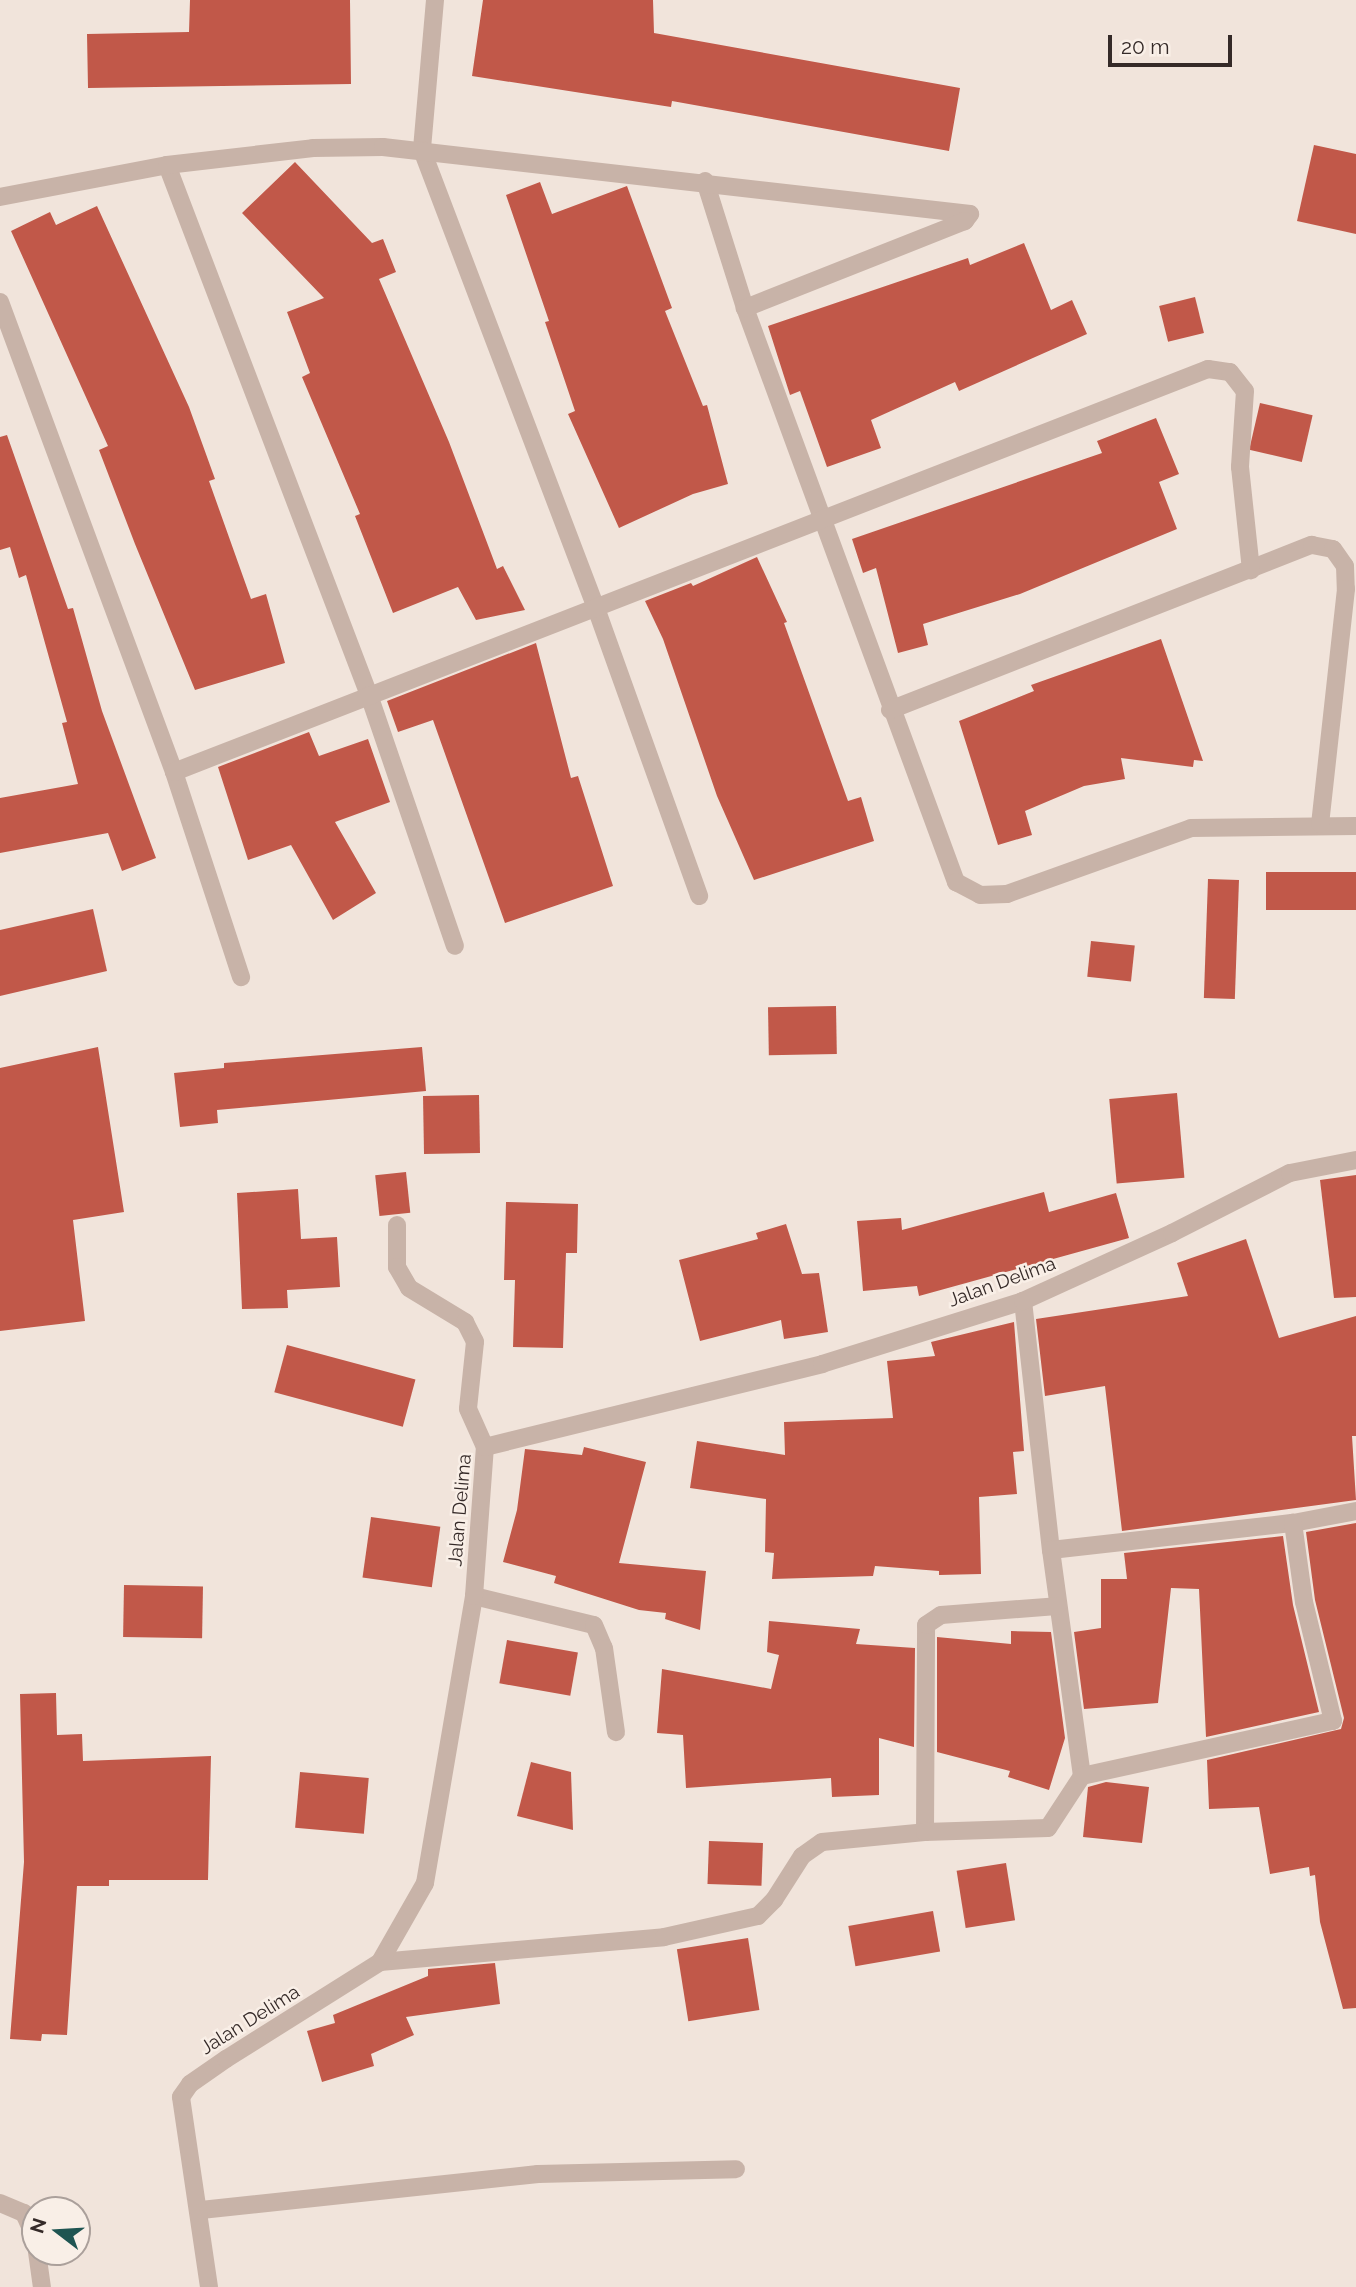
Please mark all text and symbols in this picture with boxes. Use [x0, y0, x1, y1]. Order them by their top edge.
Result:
scale bar [1111, 21, 1235, 65]
text: 20 m [1121, 34, 1169, 59]
street label: Jalan Delima [945, 1252, 1059, 1312]
street label: Jalan Delima [444, 1453, 476, 1567]
street label: Jalan Delima [196, 1980, 304, 2060]
north arrow [21, 2196, 91, 2266]
text: N [25, 2215, 50, 2236]

